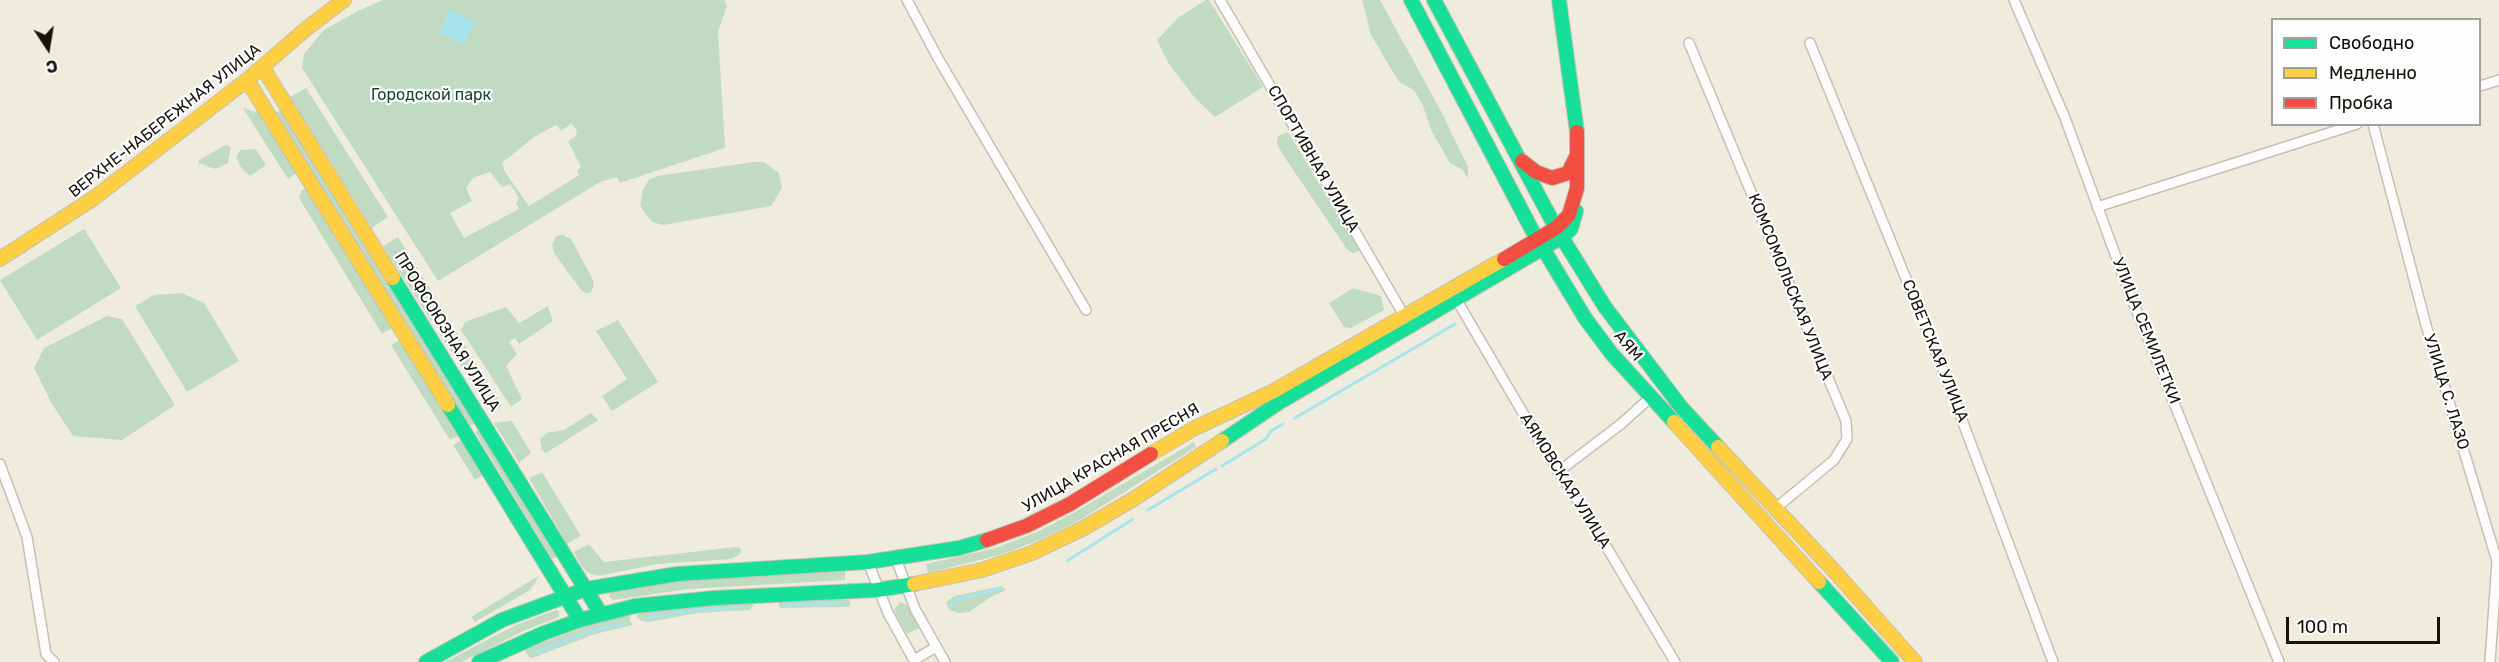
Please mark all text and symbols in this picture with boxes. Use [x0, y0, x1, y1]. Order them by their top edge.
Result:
north arrow [18, 18, 78, 78]
legend [2271, 18, 2481, 126]
text: Свободно [2329, 32, 2414, 54]
street label: ВЕРХНЕ-НАБЕРЕЖНАЯ УЛИЦА [65, 40, 265, 202]
text: С [44, 56, 59, 77]
text: Медленно [2329, 62, 2417, 84]
street label: СПОРТИВНАЯ УЛИЦА [1263, 82, 1363, 236]
park label: Городской парк [371, 85, 491, 105]
text: Пробка [2329, 92, 2393, 114]
street label: КОМСОМОЛЬСКАЯ УЛИЦА [1744, 191, 1836, 383]
street label: ПРОФСОЮЗНАЯ УЛИЦА [390, 249, 504, 415]
street label: УЛИЦА СЕМИЛЕТКИ [2108, 255, 2184, 407]
street label: СОВЕТСКАЯ УЛИЦА [1898, 277, 1972, 425]
street label: АЯМ [1610, 327, 1646, 365]
street label: УЛИЦА С. ЛАЗО [2419, 332, 2473, 452]
street label: УЛИЦА КРАСНАЯ ПРЕСНЯ [1019, 399, 1203, 517]
street label: АЯМОВСКАЯ УЛИЦА [1515, 410, 1615, 552]
scale bar [2289, 605, 2444, 643]
text: 100 m [2297, 616, 2348, 638]

